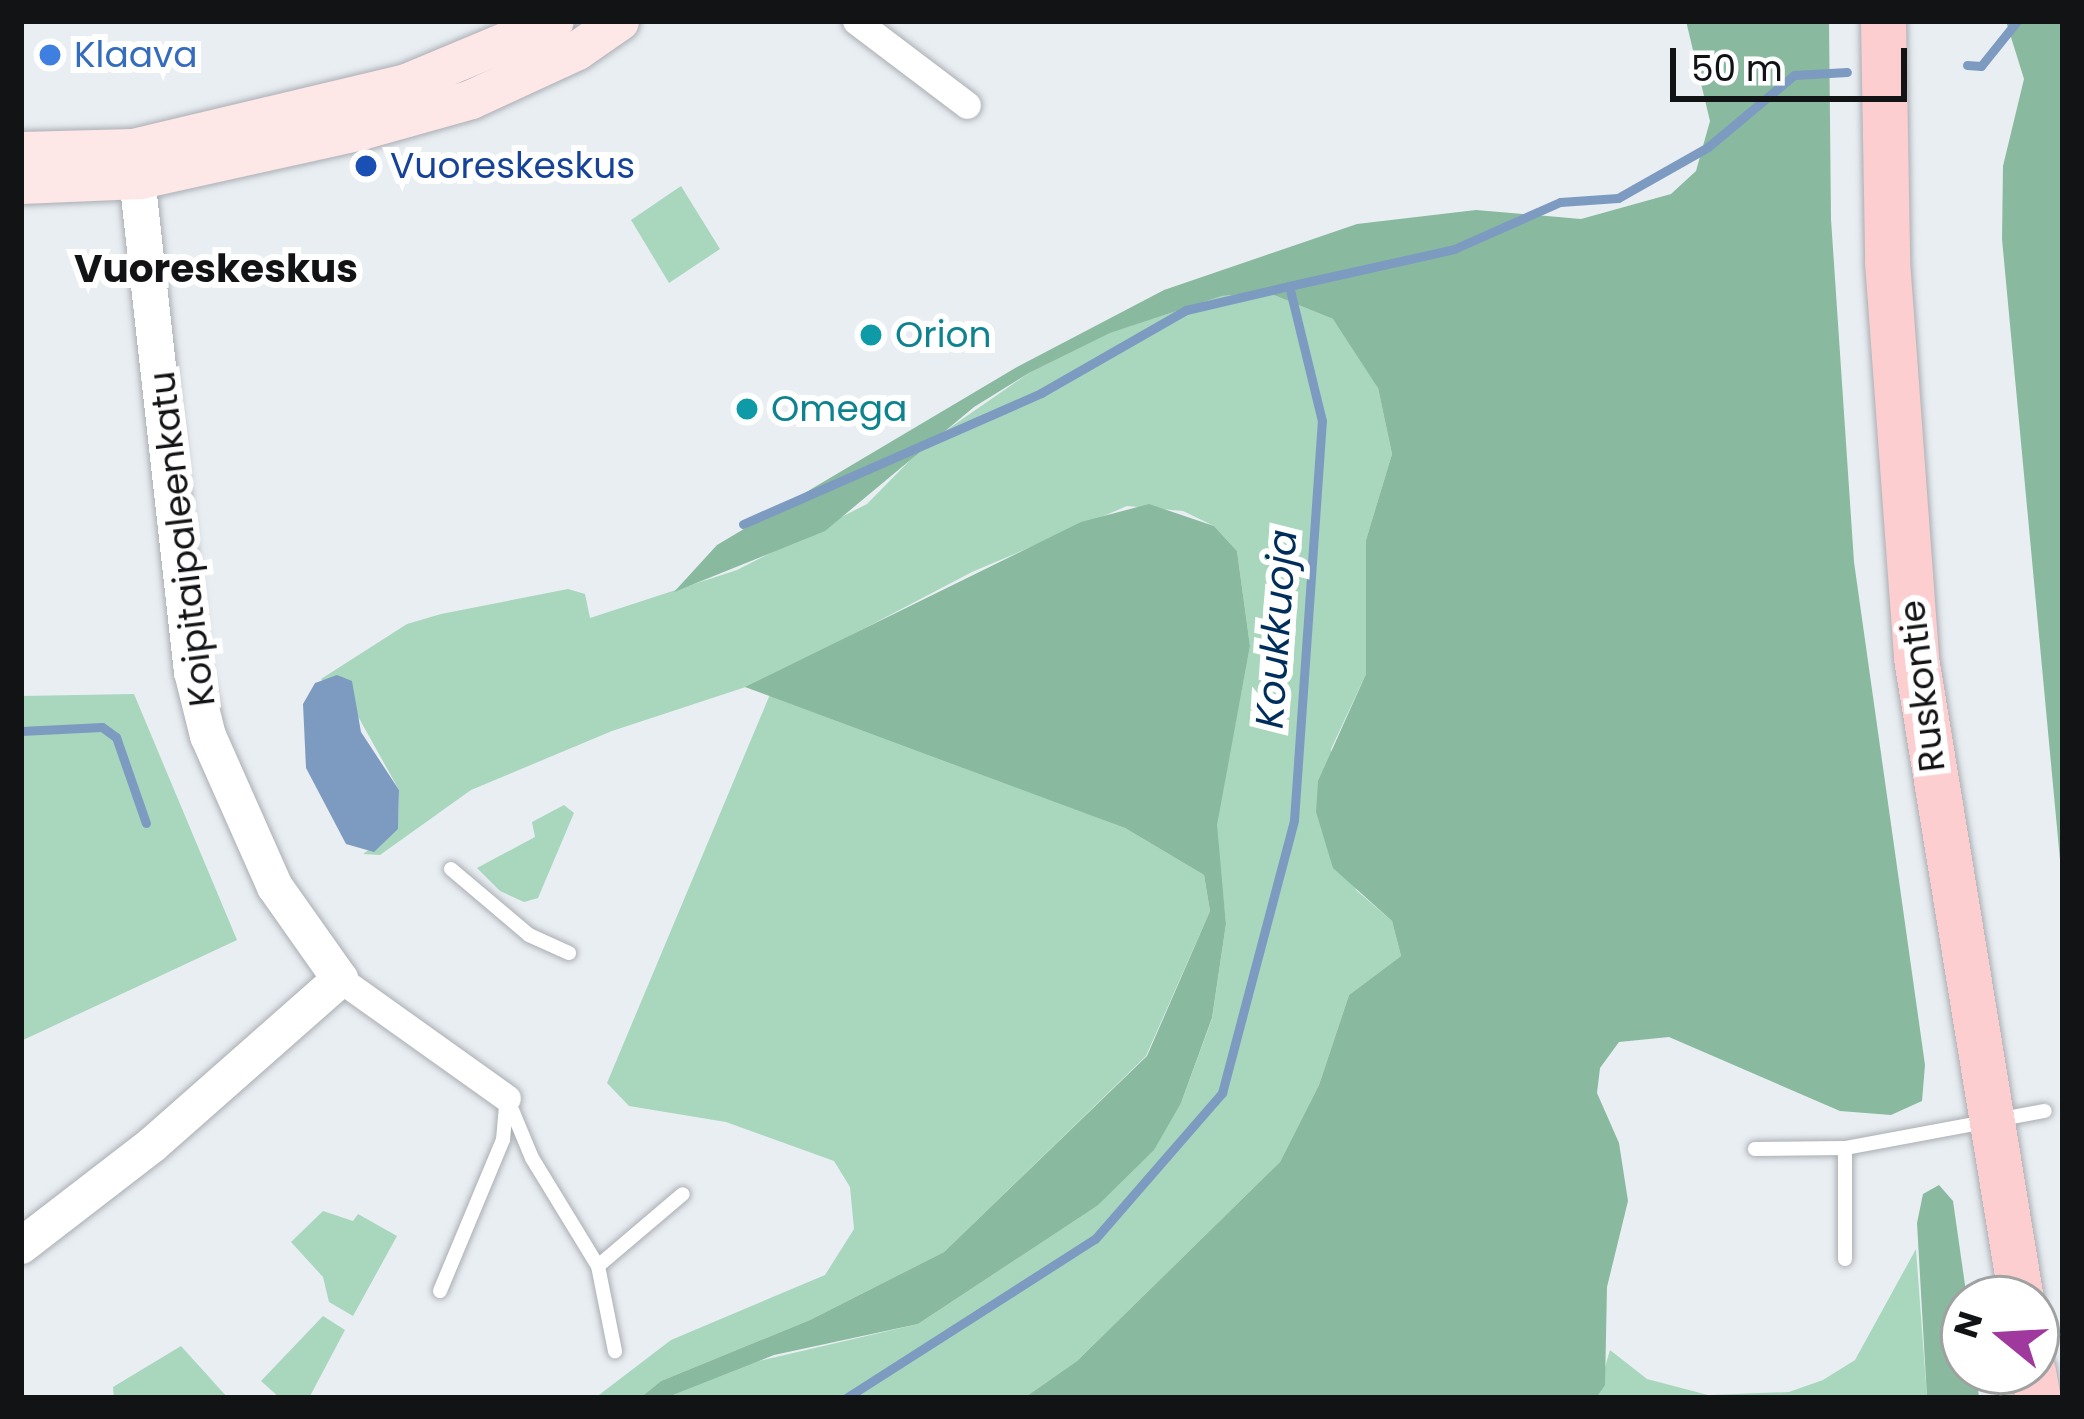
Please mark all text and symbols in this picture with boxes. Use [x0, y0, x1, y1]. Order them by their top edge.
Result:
scale bar [1676, 24, 1913, 98]
place label: Klaava [74, 33, 198, 77]
marker: Klaava [37, 42, 63, 68]
text: 50 m [1691, 43, 1783, 94]
place label: Vuoreskeskus [390, 144, 635, 188]
marker: Vuoreskeskus [353, 153, 379, 179]
district label: Vuoreskeskus [74, 246, 358, 292]
place label: Orion [895, 313, 992, 357]
marker: Orion [858, 322, 884, 348]
street label: Koipitaipaleenkatu [140, 369, 224, 709]
place label: Omega [771, 387, 907, 431]
marker: Omega [734, 396, 760, 422]
water label: Koukkuoja [1247, 528, 1307, 730]
street label: Ruskontie [1890, 598, 1954, 774]
north arrow [1940, 1275, 2060, 1395]
text: N [1942, 1306, 1994, 1344]

